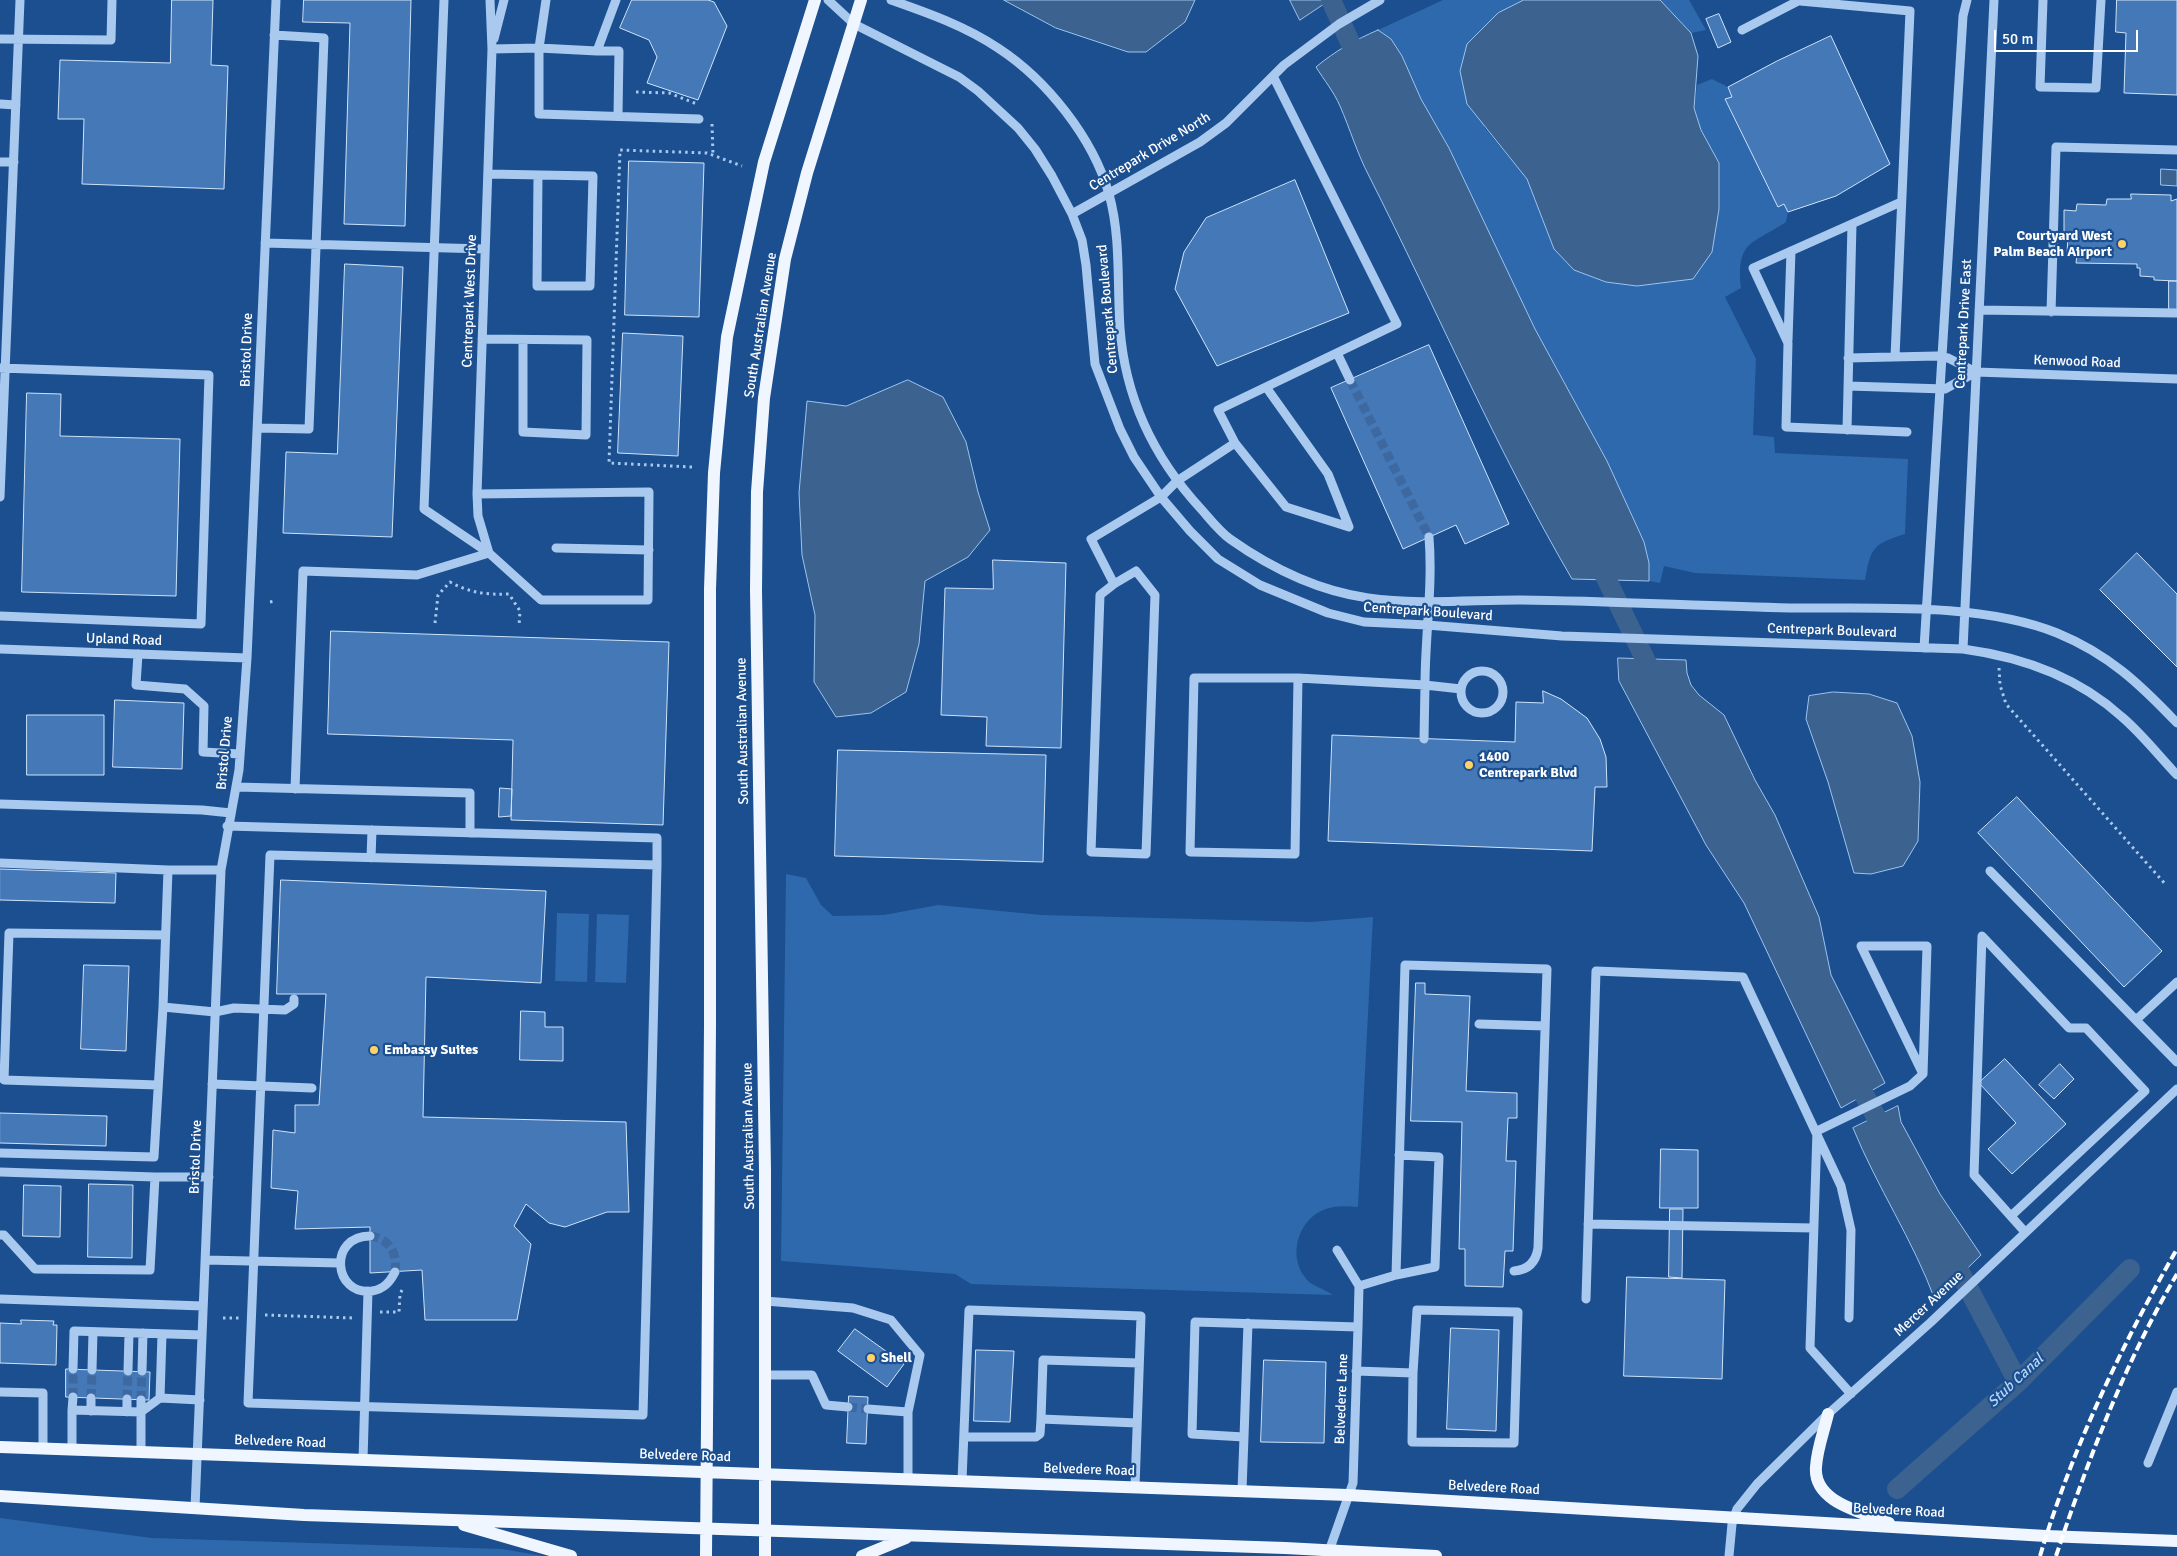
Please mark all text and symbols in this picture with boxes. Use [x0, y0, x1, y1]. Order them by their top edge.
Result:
scale bar [1997, 20, 2141, 52]
text: 50 m [2002, 30, 2033, 48]
street label: Centrepark Drive North [1086, 109, 1214, 195]
place label: Courtyard West Palm Beach Airport [1993, 228, 2112, 260]
street label: Centrepark West Drive [459, 234, 481, 368]
marker: Courtyard West Palm Beach Airport [2116, 238, 2128, 250]
street label: Centrepark Boulevard [1094, 244, 1122, 374]
street label: South Australian Avenue [741, 251, 781, 399]
street label: Centrepark Drive East [1952, 259, 1976, 389]
street label: Bristol Drive [237, 313, 257, 387]
street label: Kenwood Road [2033, 352, 2121, 372]
street label: Centrepark Boulevard [1363, 599, 1493, 625]
street label: Centrepark Boulevard [1767, 620, 1897, 642]
street label: Upland Road [86, 630, 162, 650]
street label: South Australian Avenue [733, 657, 753, 805]
street label: Bristol Drive [213, 715, 237, 791]
place label: 1400 Centrepark Blvd [1479, 749, 1577, 782]
marker: 1400 Centrepark Blvd [1463, 759, 1475, 771]
place label: Embassy Suites [384, 1042, 478, 1058]
marker: Embassy Suites [368, 1044, 380, 1056]
street label: South Australian Avenue [739, 1062, 759, 1210]
street label: Bristol Drive [186, 1120, 206, 1194]
street label: Mercer Avenue [1891, 1268, 1967, 1340]
place label: Shell [881, 1350, 912, 1366]
water label: Stub Canal [1984, 1351, 2048, 1411]
marker: Shell [865, 1352, 877, 1364]
street label: Belvedere Lane [1332, 1353, 1352, 1445]
street label: Belvedere Road [234, 1432, 326, 1452]
street label: Belvedere Road [639, 1446, 731, 1466]
street label: Belvedere Road [1043, 1460, 1135, 1480]
street label: Belvedere Road [1448, 1477, 1540, 1499]
street label: Belvedere Road [1853, 1500, 1945, 1522]

